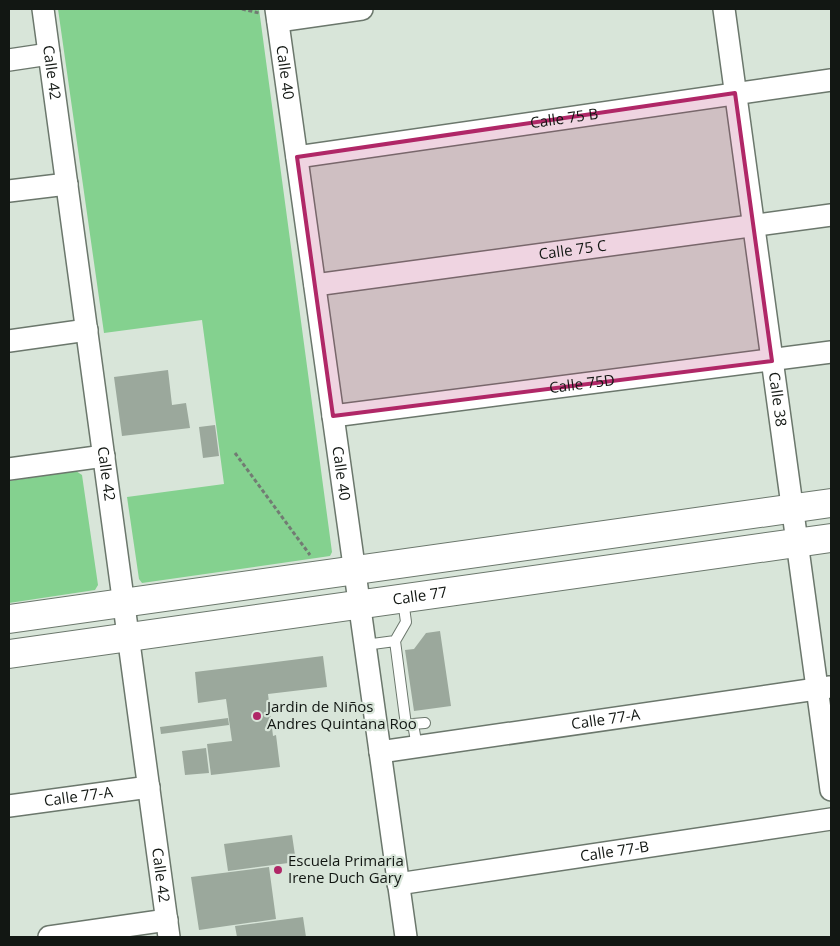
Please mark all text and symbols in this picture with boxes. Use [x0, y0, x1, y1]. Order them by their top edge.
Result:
street label: Calle 42 [39, 44, 66, 101]
street label: Calle 40 [272, 44, 300, 101]
street label: Calle 75 B [529, 103, 599, 132]
street label: Calle 75 C [537, 235, 608, 264]
street label: Calle 75D [548, 369, 616, 397]
street label: Calle 38 [765, 371, 792, 428]
street label: Calle 42 [93, 445, 121, 502]
street label: Calle 40 [328, 445, 356, 502]
street label: Calle 77 [391, 581, 448, 609]
place label: Jardin de Niños Andres Quintana Roo [265, 696, 417, 733]
street label: Calle 77-A [570, 703, 642, 733]
marker: Jardin de Niños Andres Quintana Roo [251, 710, 263, 722]
street label: Calle 77-A [43, 781, 114, 810]
street label: Calle 77-B [579, 835, 650, 866]
street label: Calle 42 [148, 846, 175, 903]
place label: Escuela Primaria Irene Duch Gary [288, 850, 404, 887]
marker: Escuela Primaria Irene Duch Gary [272, 864, 284, 876]

